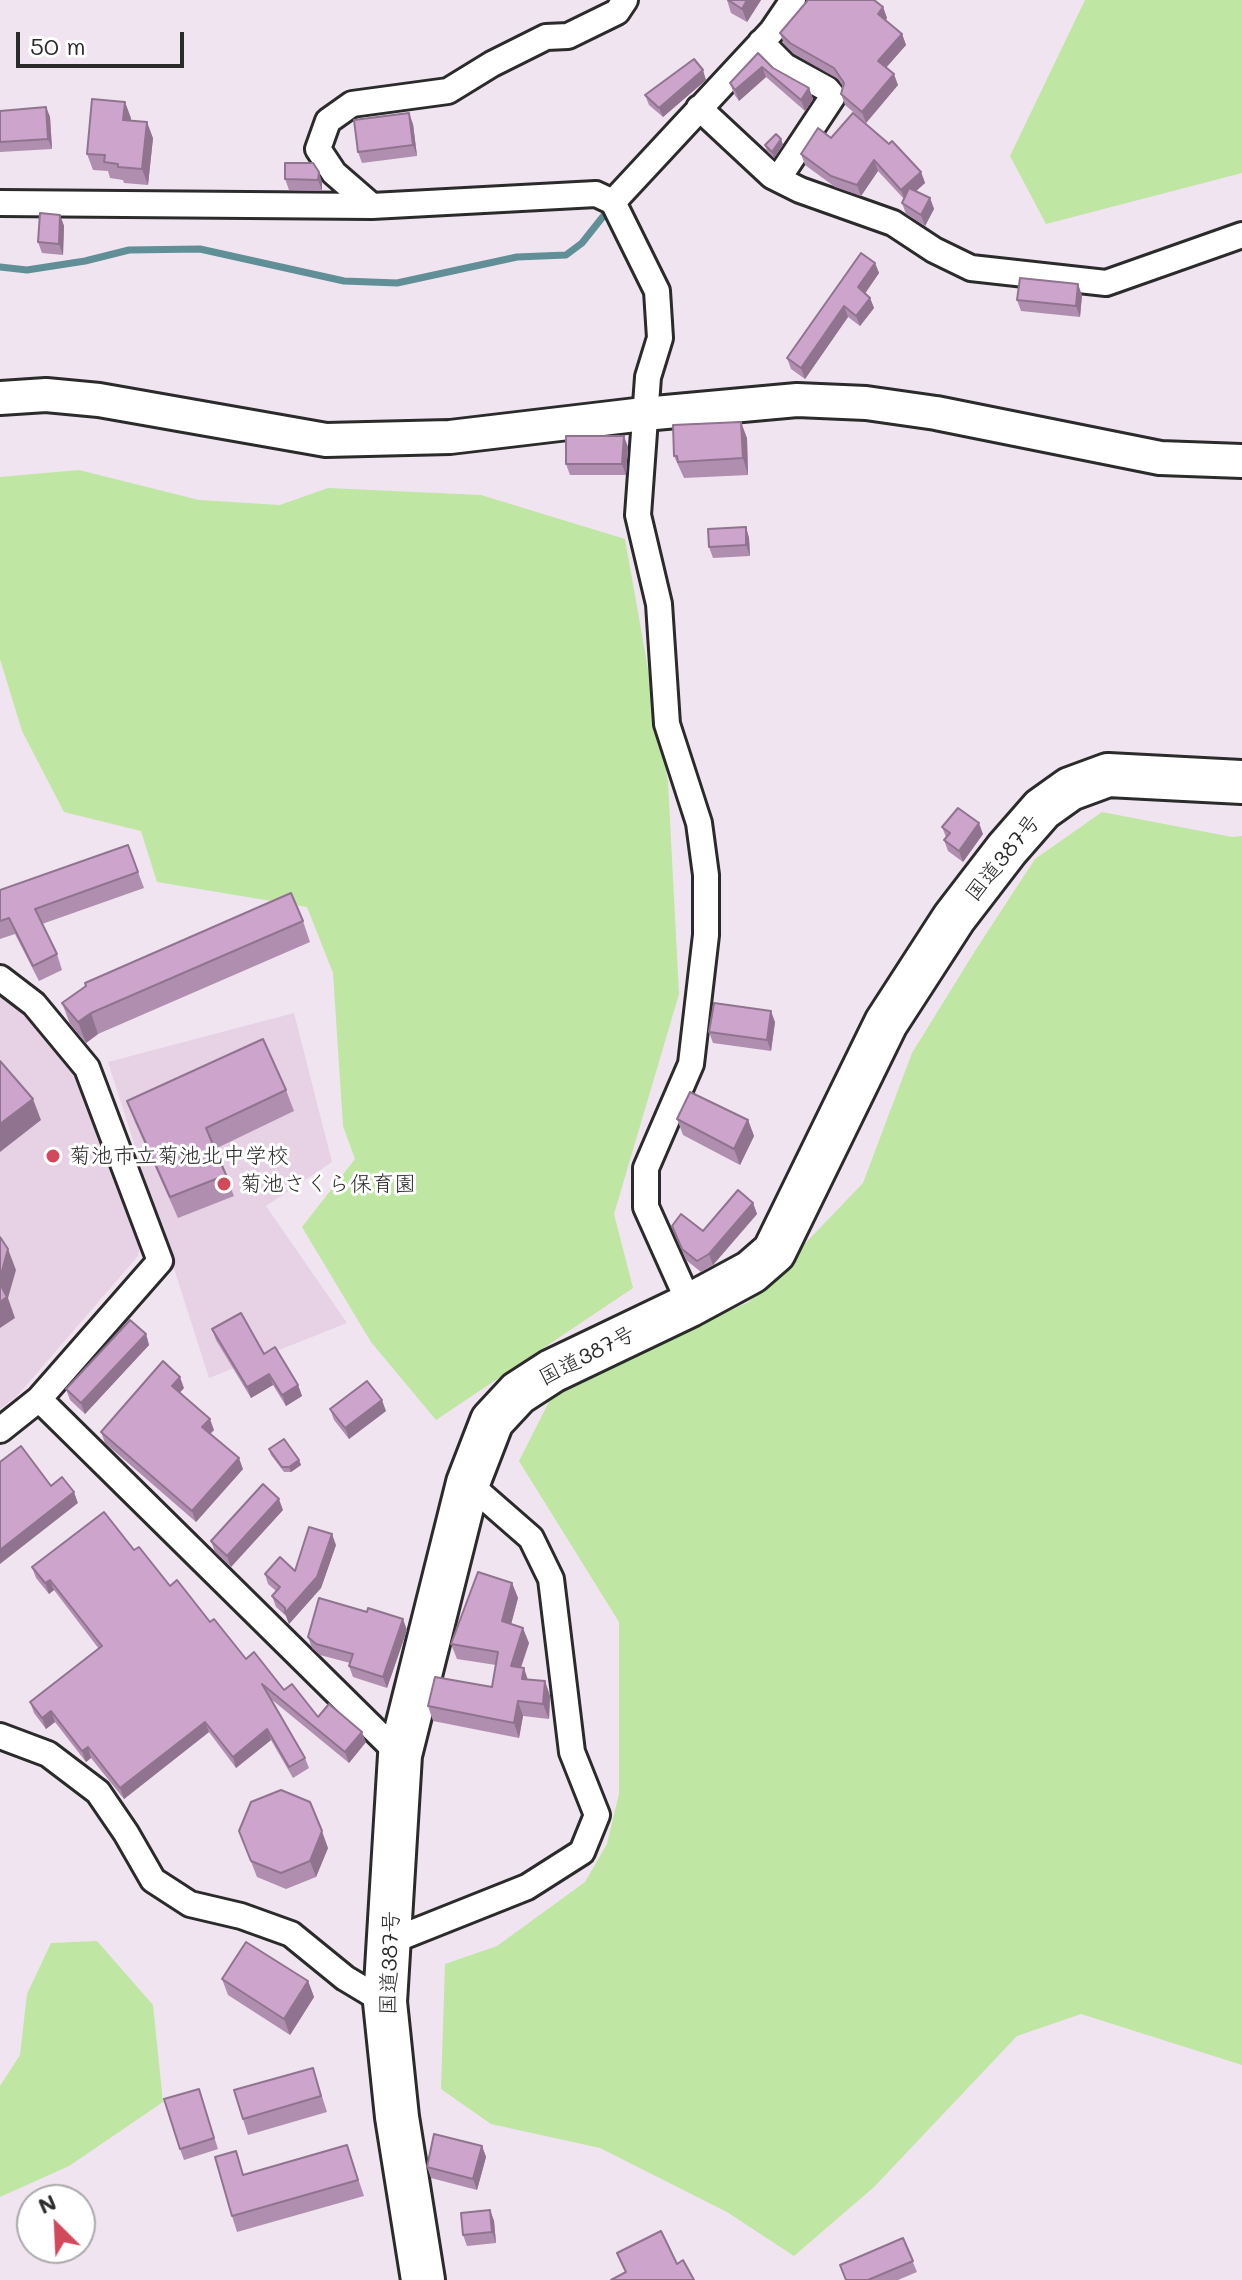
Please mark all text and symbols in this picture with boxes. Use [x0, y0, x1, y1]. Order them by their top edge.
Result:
scale bar [20, 16, 188, 66]
text: 50 m [30, 30, 86, 61]
street label: 国道387号 [960, 809, 1046, 907]
place label: 菊池市立菊池北中学校 [69, 1143, 289, 1169]
marker: 菊池市立菊池北中学校 [44, 1147, 62, 1165]
place label: 菊池さくら保育園 [240, 1171, 416, 1197]
marker: 菊池さくら保育園 [215, 1175, 233, 1193]
street label: 国道387号 [534, 1321, 640, 1391]
street label: 国道387号 [375, 1910, 405, 2016]
north arrow [16, 2184, 96, 2264]
text: N [33, 2187, 60, 2220]

